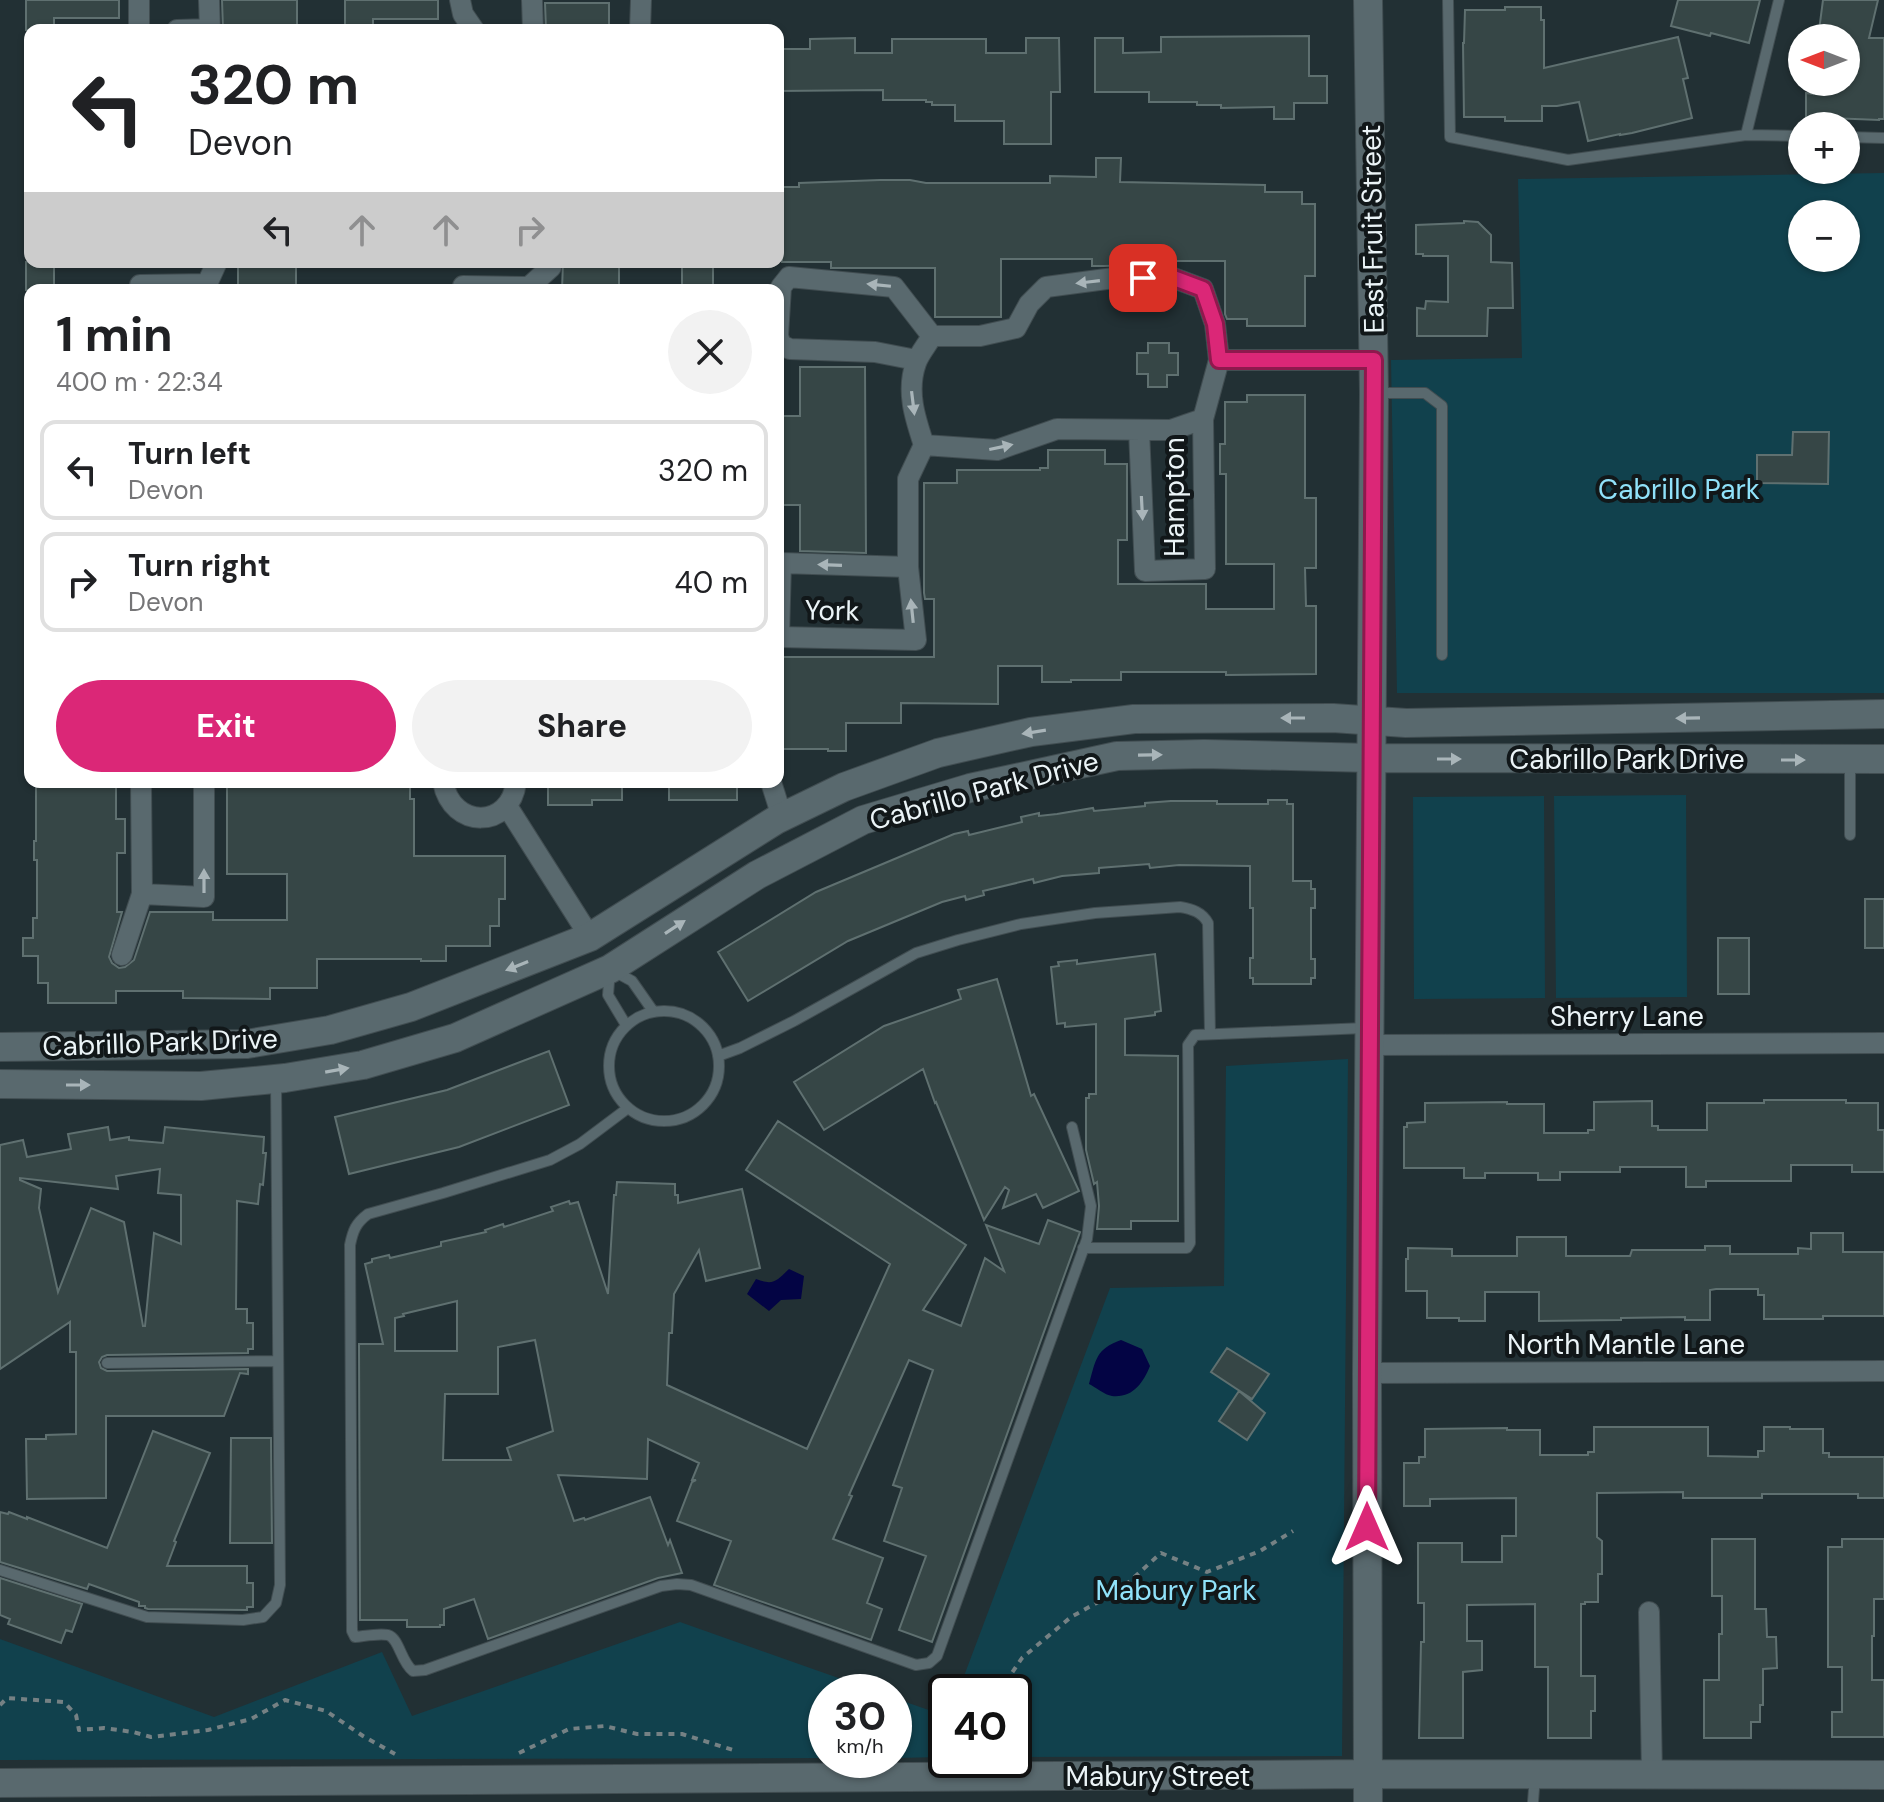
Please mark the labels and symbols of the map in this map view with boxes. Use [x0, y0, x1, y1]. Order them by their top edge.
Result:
north arrow [1788, 24, 1860, 96]
street label: East Fruit Street [1352, 124, 1393, 334]
pin [1109, 244, 1177, 312]
one-way arrow [1075, 275, 1100, 288]
one-way arrow [866, 279, 891, 292]
one-way arrow [907, 391, 920, 416]
street label: Hampton [1156, 437, 1193, 557]
one-way arrow [989, 440, 1014, 452]
park label: Cabrillo Park [1598, 471, 1760, 508]
one-way arrow [1136, 496, 1149, 521]
one-way arrow [817, 558, 842, 571]
street label: York [804, 592, 860, 629]
one-way arrow [906, 598, 919, 623]
one-way arrow [1280, 712, 1305, 724]
one-way arrow [1675, 712, 1700, 724]
one-way arrow [1021, 727, 1046, 739]
street label: Cabrillo Park Drive [1509, 741, 1745, 778]
street label: Cabrillo Park Drive [866, 742, 1103, 839]
one-way arrow [1138, 749, 1163, 762]
one-way arrow [1437, 753, 1462, 765]
one-way arrow [1781, 754, 1806, 766]
one-way arrow [198, 868, 210, 893]
one-way arrow [665, 920, 686, 935]
one-way arrow [505, 960, 529, 973]
street label: Sherry Lane [1550, 998, 1704, 1035]
street label: Cabrillo Park Drive [42, 1020, 278, 1065]
one-way arrow [325, 1063, 350, 1075]
one-way arrow [66, 1079, 91, 1091]
street label: North Mantle Lane [1507, 1326, 1745, 1363]
position arrow [1325, 1485, 1409, 1569]
park label: Mabury Park [1095, 1572, 1257, 1609]
speed limit sign: 40 [928, 1674, 1032, 1778]
street label: Mabury Street [1065, 1758, 1251, 1795]

